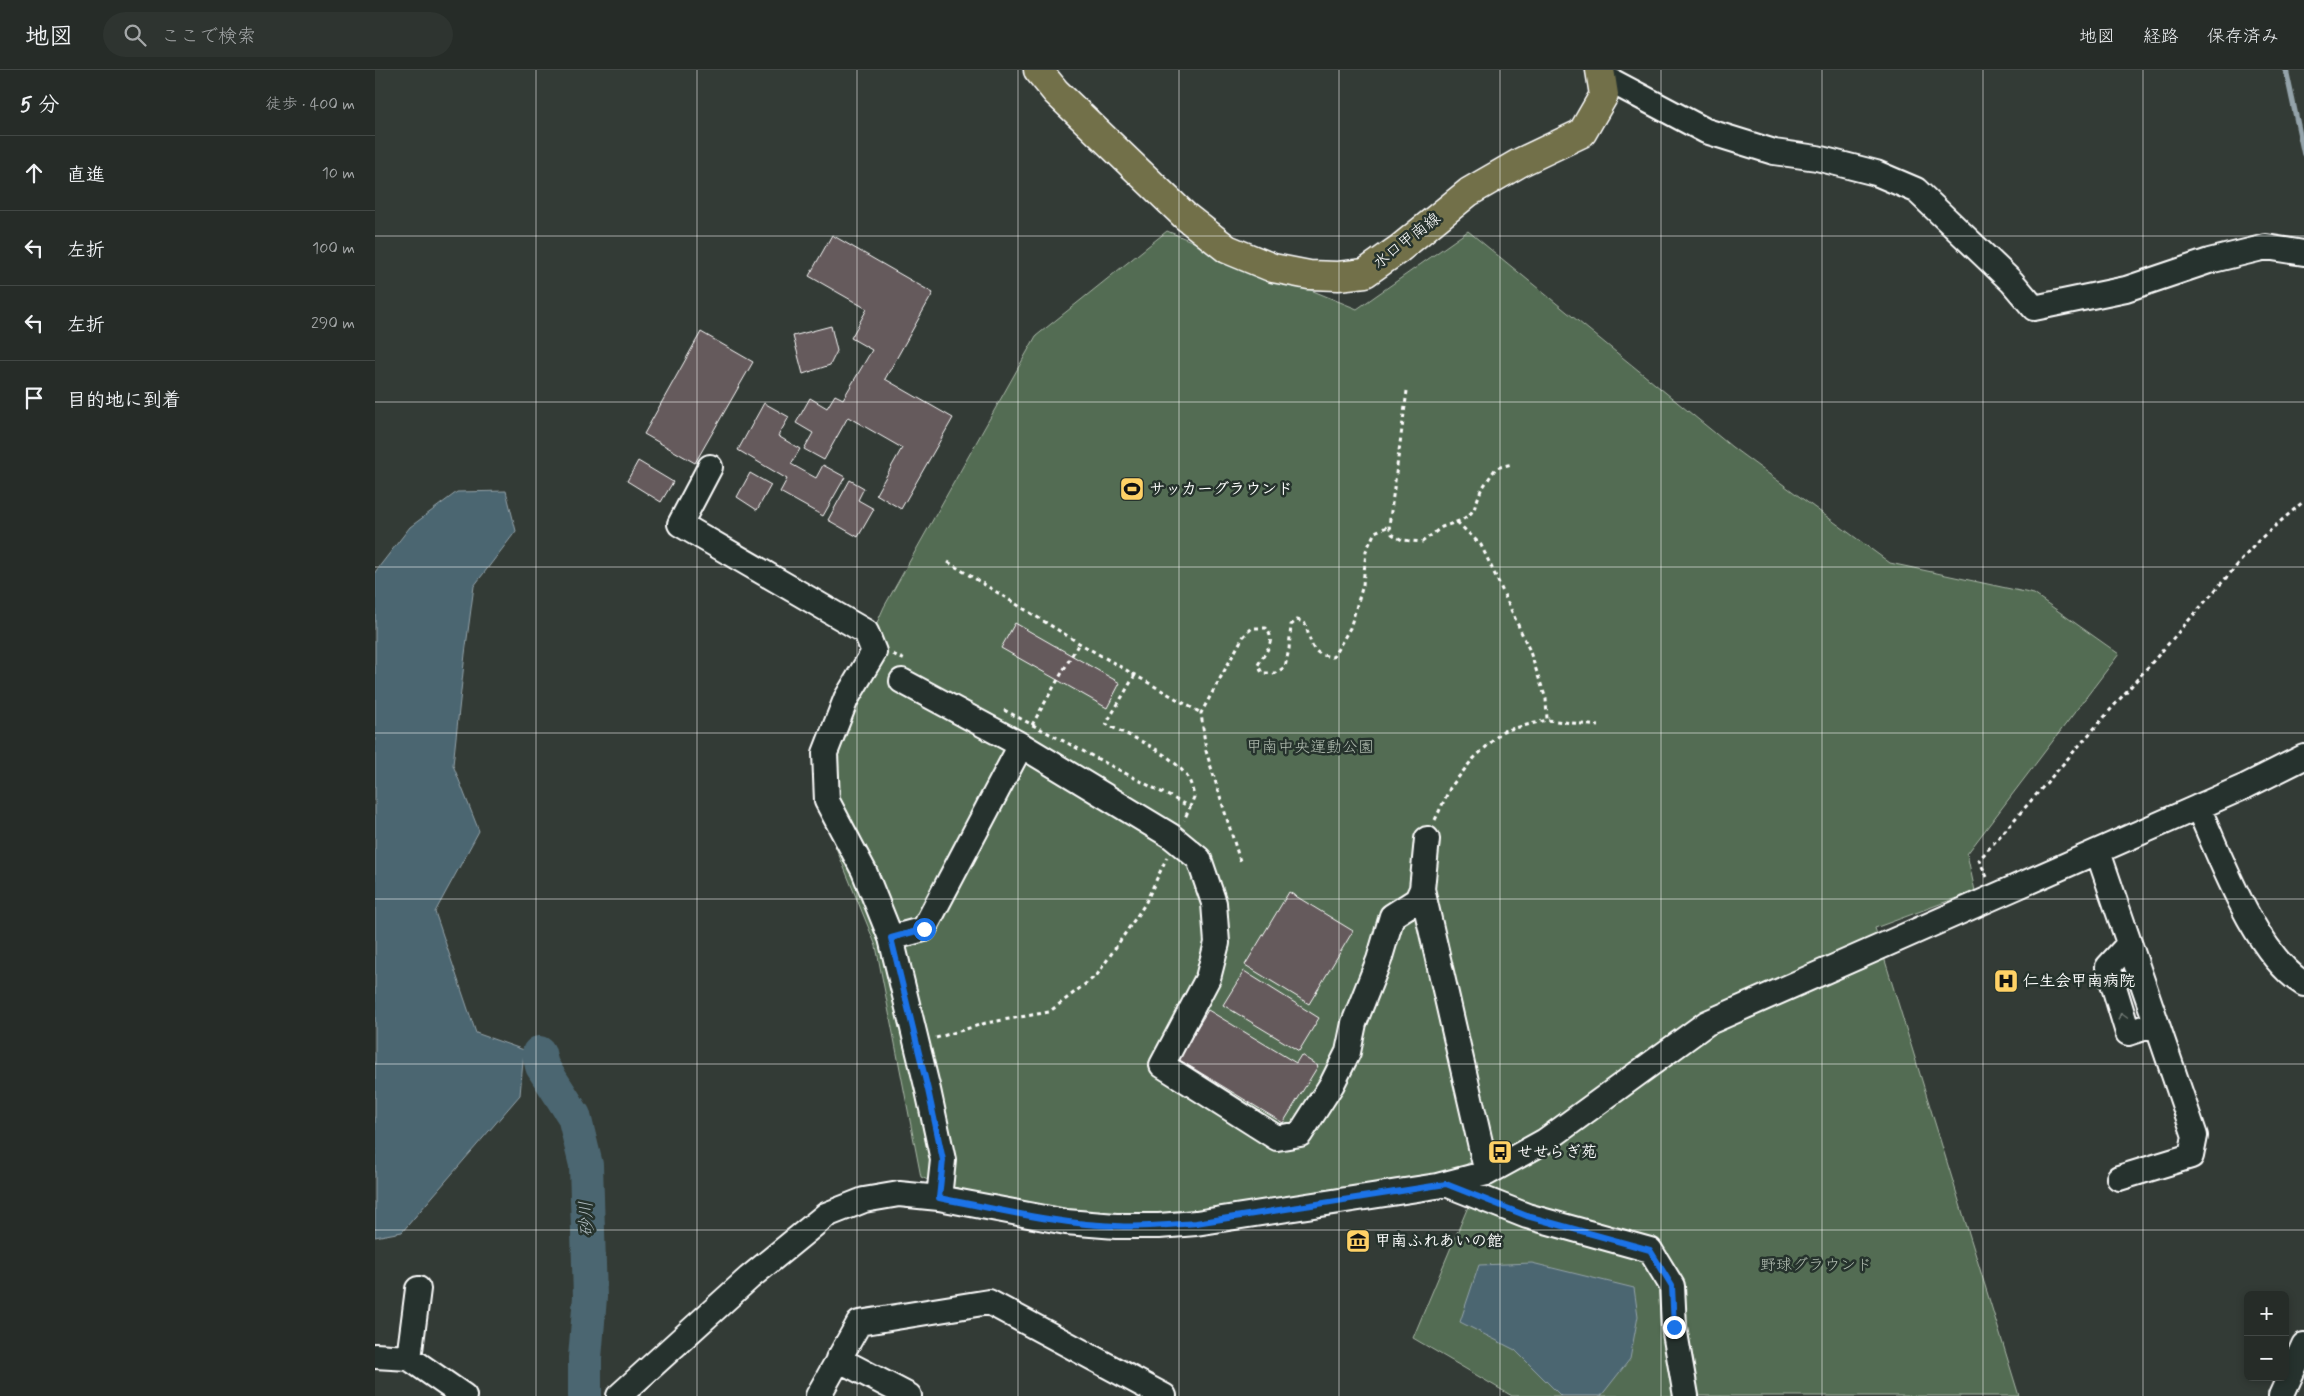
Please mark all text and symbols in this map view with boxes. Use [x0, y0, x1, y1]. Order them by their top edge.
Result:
search box [103, 12, 453, 57]
icon: search [121, 21, 149, 49]
text: 地図 [25, 22, 73, 53]
text: ここで検索 [161, 24, 256, 49]
text: 地図 [2079, 25, 2115, 49]
text: 経路 [2143, 25, 2179, 49]
text: 保存済み [2207, 25, 2279, 49]
text: 5 分 [20, 91, 59, 119]
text: 徒歩 · 400 m [266, 94, 355, 115]
icon: ahead [20, 159, 48, 187]
text: 直進 [67, 163, 105, 188]
text: 10 m [322, 163, 355, 184]
street label: 水口甲南線 [1369, 208, 1445, 274]
icon: left [20, 234, 48, 262]
text: 左折 [67, 238, 105, 263]
text: 100 m [312, 238, 355, 259]
icon: left [20, 309, 48, 337]
text: 左折 [67, 313, 105, 338]
text: 290 m [311, 313, 355, 334]
icon: arrive [20, 384, 48, 412]
text: 目的地に到着 [67, 388, 181, 413]
sports icon: サッカーグラウンド [1119, 476, 1145, 502]
place label: サッカーグラウンド [1149, 479, 1293, 500]
park label: 甲南中央運動公園 [1246, 737, 1374, 758]
route start [913, 918, 936, 941]
hospital icon: 仁生会甲南病院 [1993, 968, 2019, 994]
place label: 仁生会甲南病院 [2023, 971, 2135, 992]
one-way arrow [2118, 1012, 2128, 1020]
bus stop icon: せせらぎ苑 [1487, 1139, 1513, 1165]
place label: せせらぎ苑 [1517, 1142, 1597, 1163]
water label: 砂川 [574, 1201, 600, 1237]
museum icon: 甲南ふれあいの館 [1345, 1228, 1371, 1254]
place label: 甲南ふれあいの館 [1375, 1231, 1503, 1252]
park label: 野球グラウンド [1760, 1255, 1872, 1276]
map controls [2244, 1291, 2289, 1381]
button: + [2244, 1291, 2289, 1336]
route end [1663, 1316, 1686, 1339]
button: − [2244, 1336, 2289, 1381]

